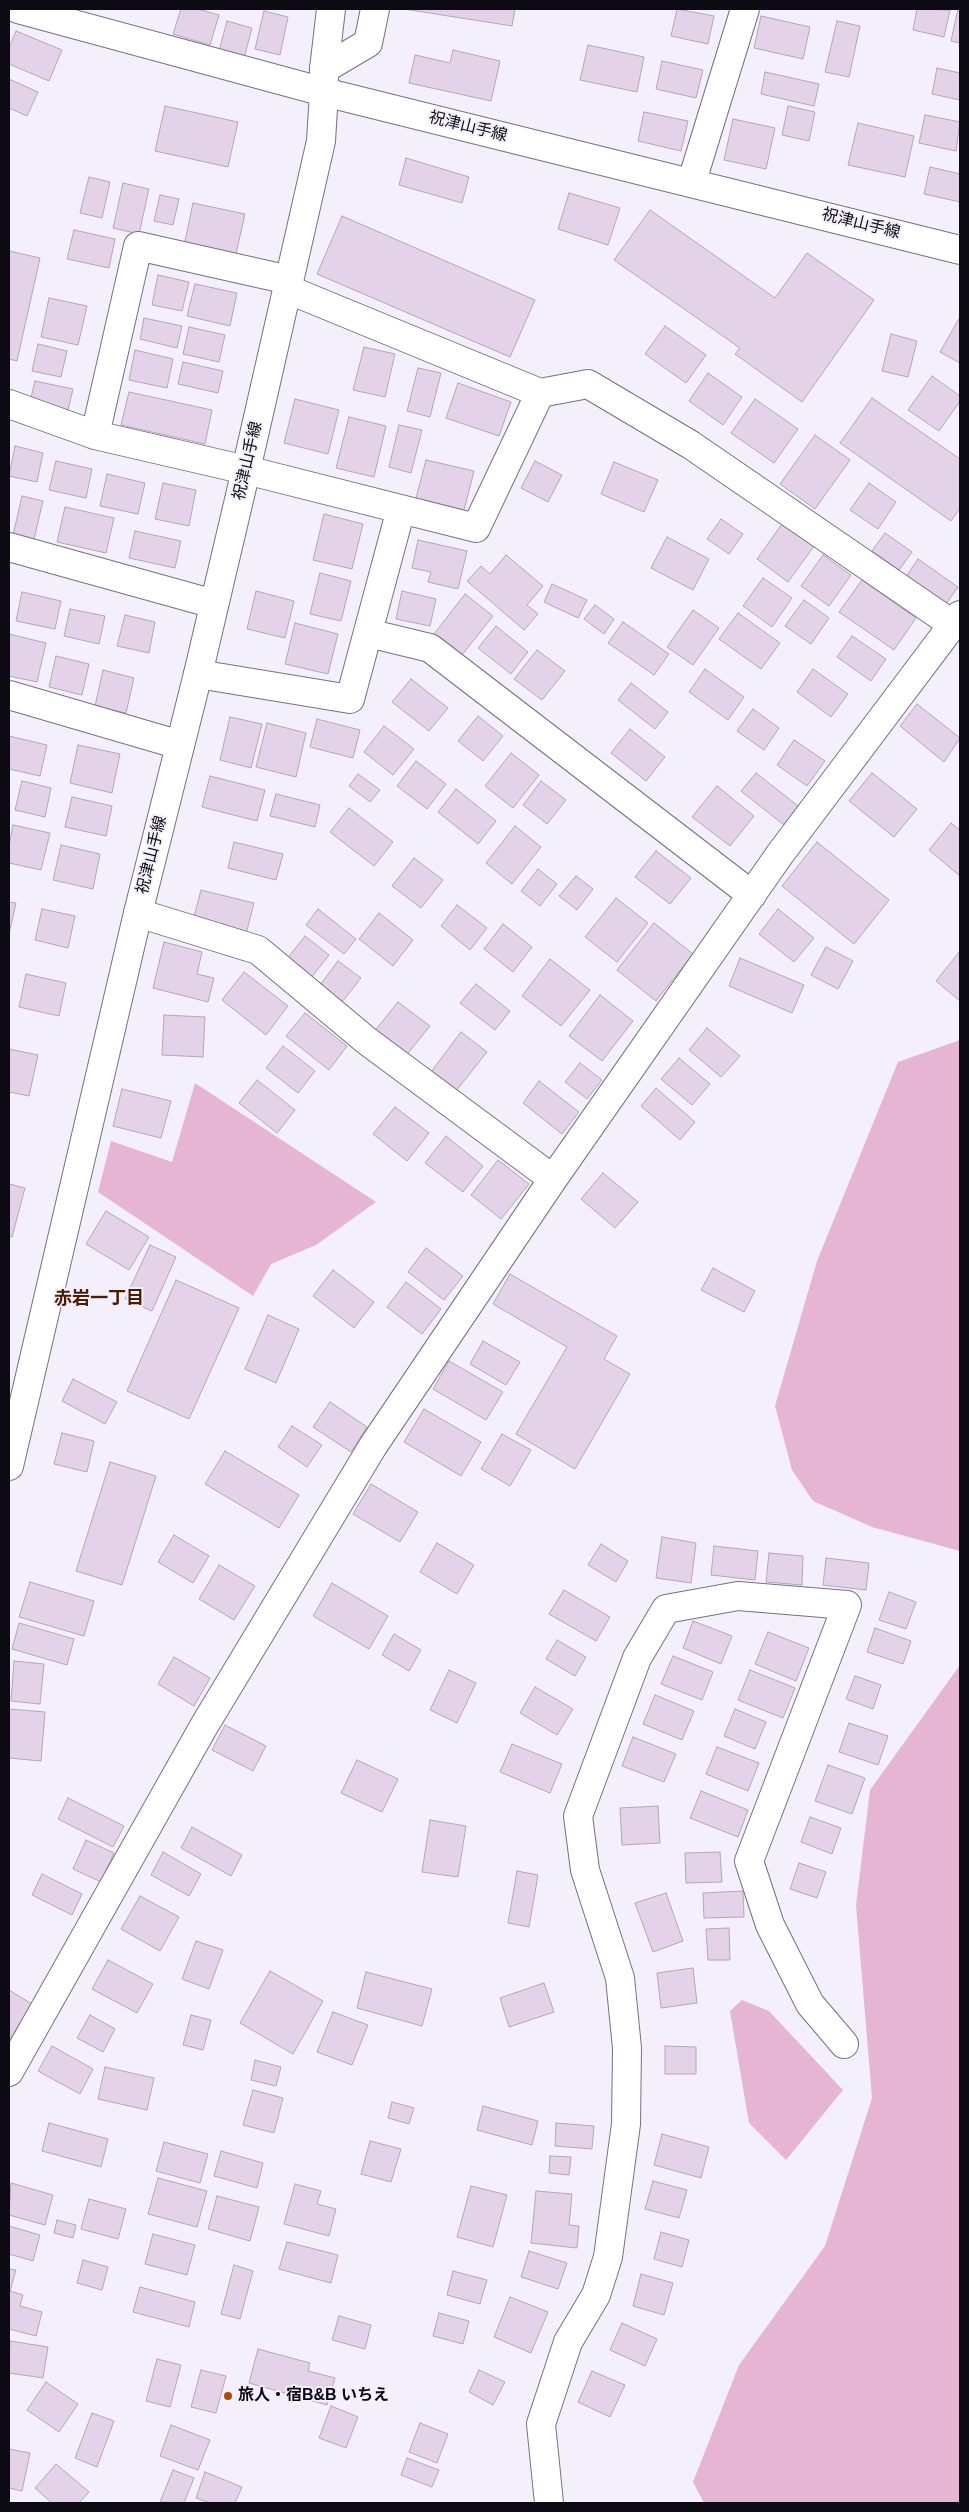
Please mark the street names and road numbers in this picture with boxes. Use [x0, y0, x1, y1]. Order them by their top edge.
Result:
street label: 祝津山手線 [427, 108, 509, 146]
street label: 祝津山手線 [820, 205, 902, 243]
street label: 祝津山手線 [230, 420, 266, 502]
street label: 祝津山手線 [133, 814, 171, 896]

